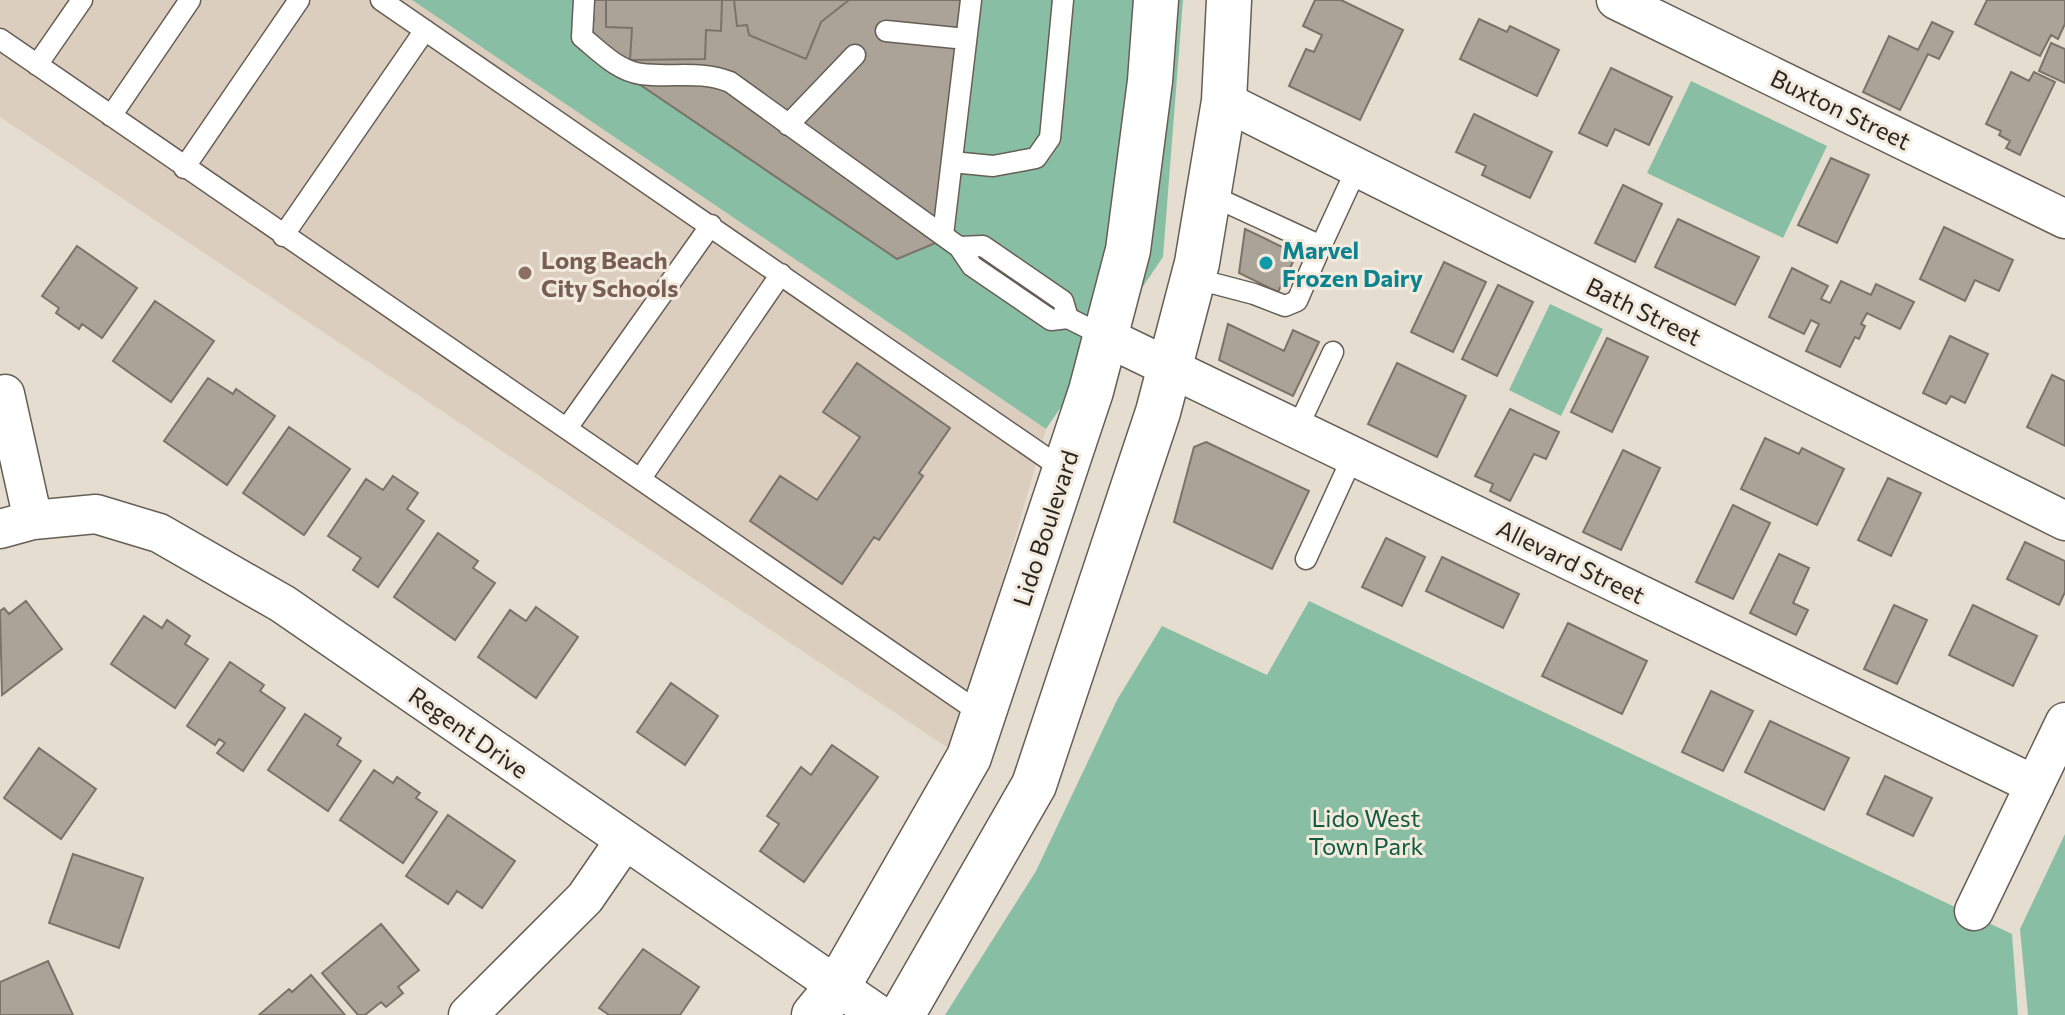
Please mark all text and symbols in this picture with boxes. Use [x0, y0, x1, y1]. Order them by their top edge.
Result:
street label: Buxton Street [1766, 63, 1916, 155]
place label: Marvel Frozen Dairy [1282, 235, 1423, 292]
place label: Long Beach City Schools [541, 245, 678, 302]
marker: Marvel Frozen Dairy [1257, 254, 1275, 272]
marker: Long Beach City Schools [516, 264, 534, 282]
street label: Bath Street [1582, 271, 1706, 351]
street label: Lido Boulevard [1006, 446, 1084, 610]
street label: Allevard Street [1492, 513, 1650, 609]
street label: Regent Drive [404, 680, 534, 784]
park label: Lido West Town Park [1308, 803, 1424, 860]

